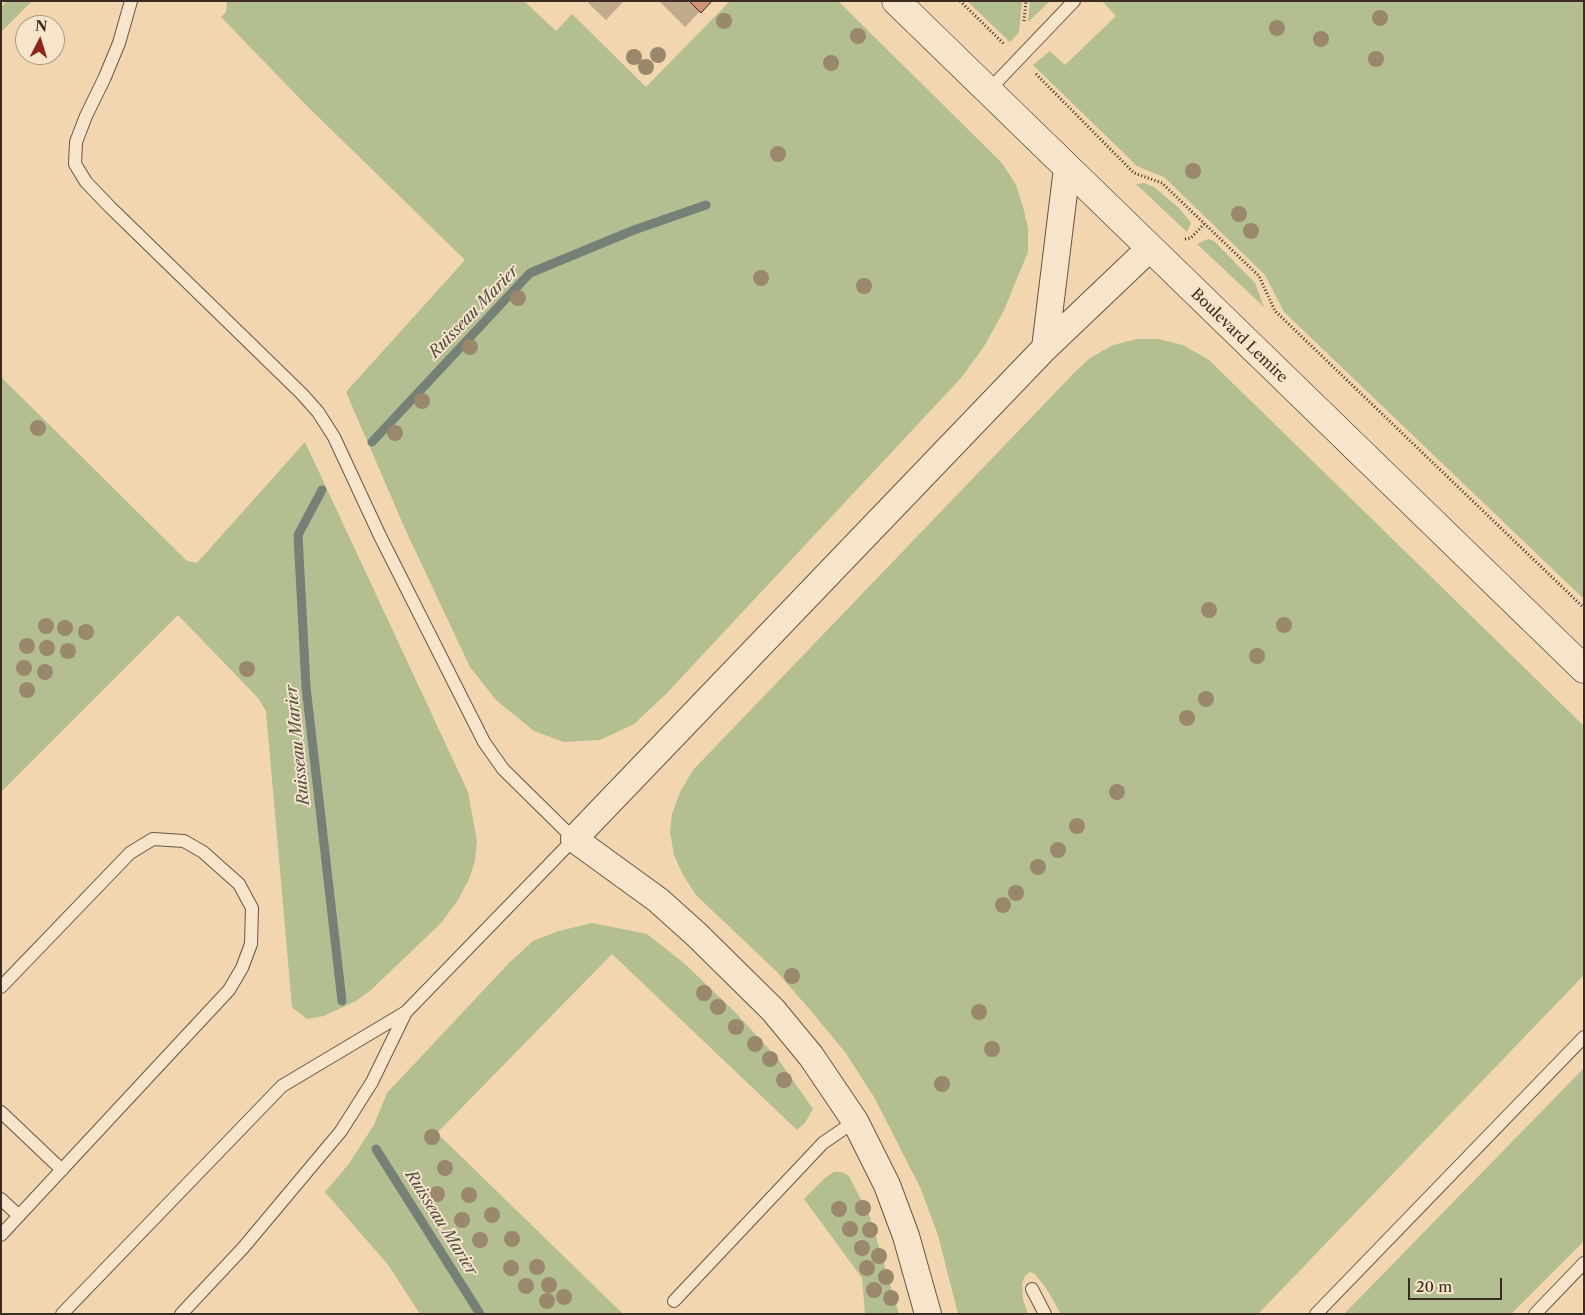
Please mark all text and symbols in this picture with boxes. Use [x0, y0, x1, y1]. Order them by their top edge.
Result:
north arrow [15, 15, 65, 65]
text: N [34, 17, 48, 36]
water label: Ruisseau Marier [425, 262, 523, 362]
street label: Boulevard Lemire [1187, 285, 1291, 387]
water label: Ruisseau Marier [282, 684, 314, 806]
water label: Ruisseau Marier [401, 1167, 481, 1279]
scale bar [1410, 1268, 1504, 1300]
text: 20 m [1416, 1277, 1452, 1296]

